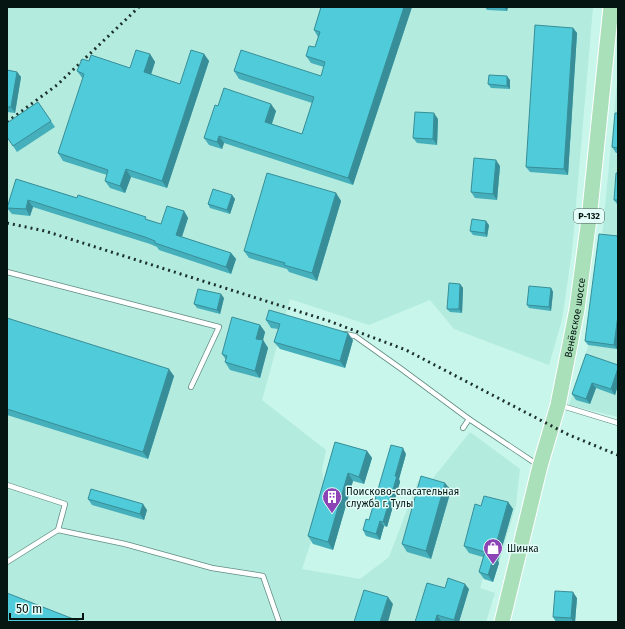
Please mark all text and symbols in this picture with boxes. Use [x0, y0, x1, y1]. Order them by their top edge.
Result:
road number: Р-132 [574, 209, 604, 223]
street label: Венёвское шоссе [562, 277, 588, 359]
building icon: Поисково-спасательная служба г. Тулы [321, 486, 343, 514]
place label: Поисково-спасательная служба г. Тулы [346, 486, 459, 510]
shop icon: Шинка [482, 537, 504, 565]
place label: Шинка [507, 543, 539, 555]
scale bar [10, 595, 83, 621]
text: 50 m [16, 602, 42, 616]

